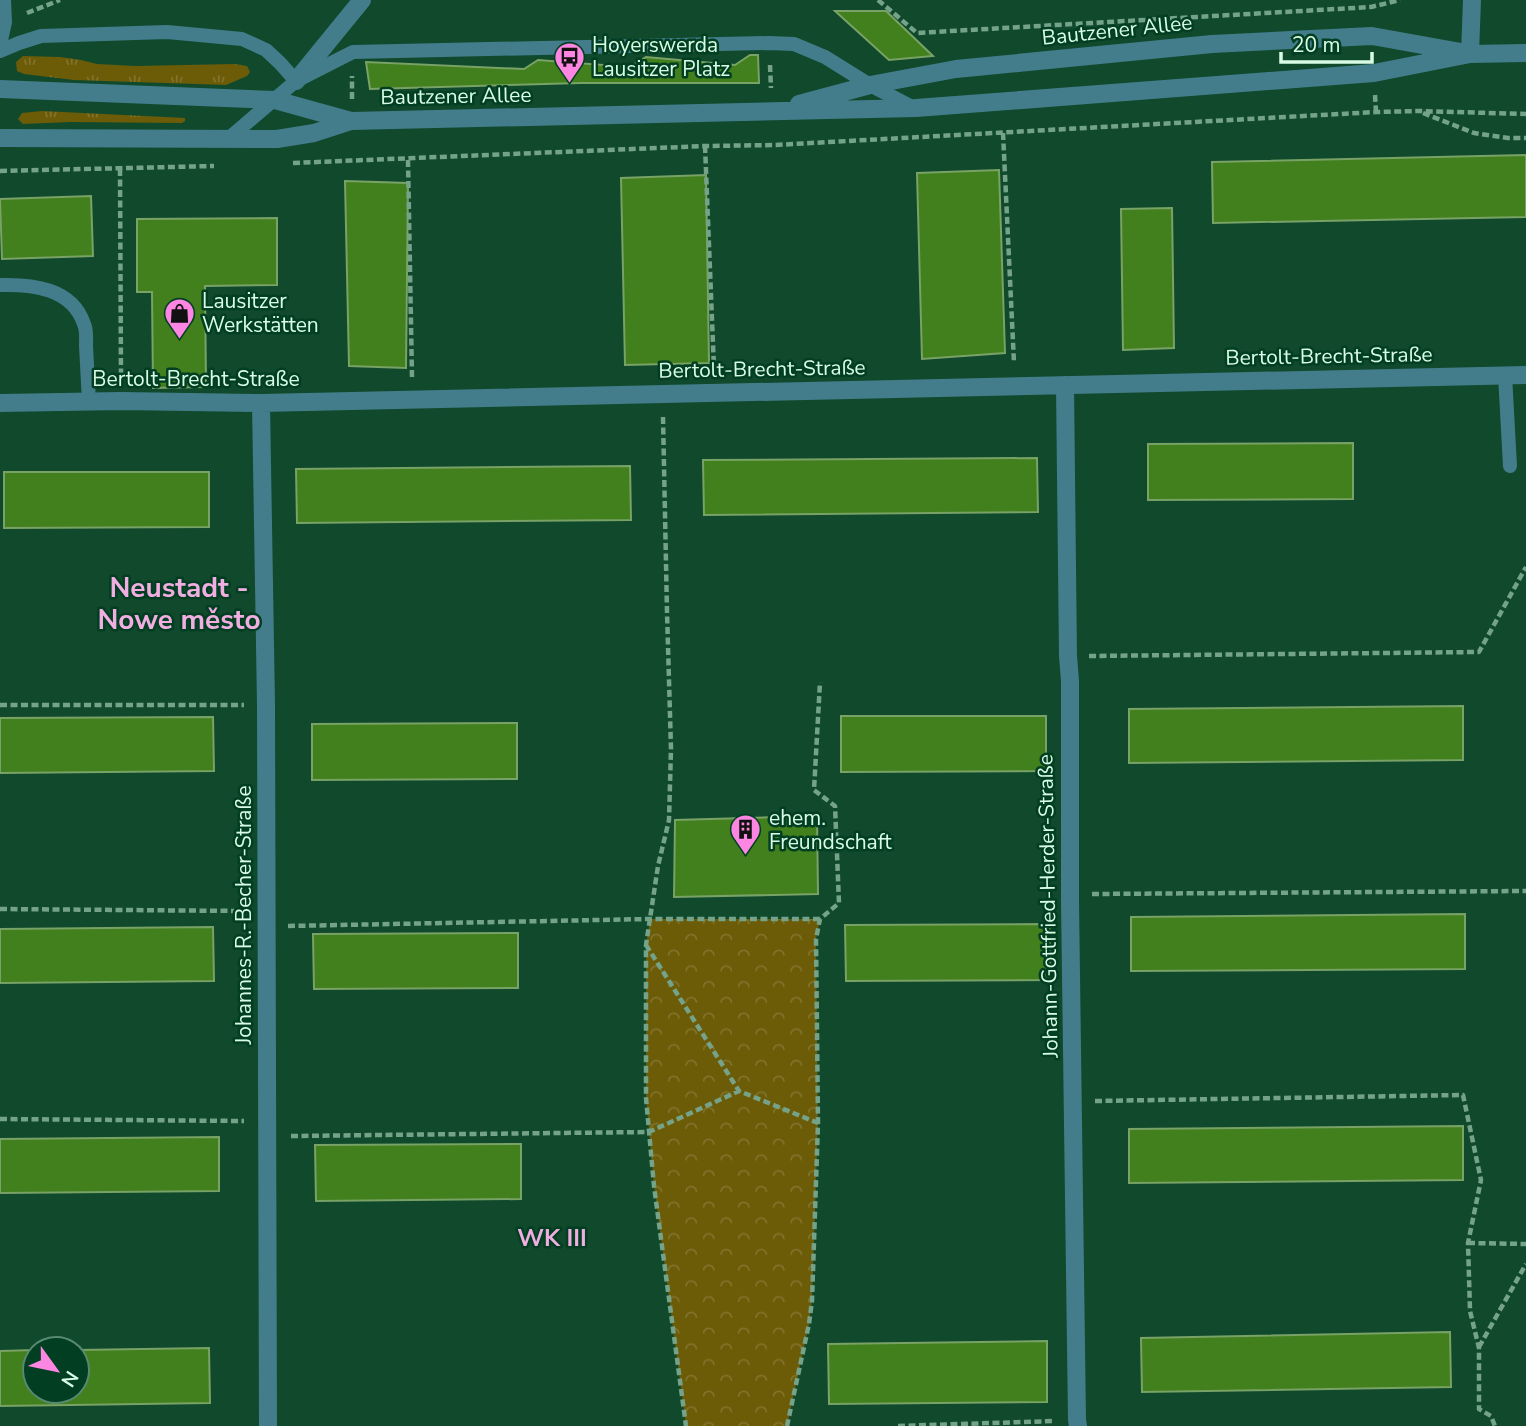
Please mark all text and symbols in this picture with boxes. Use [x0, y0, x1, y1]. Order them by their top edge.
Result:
street label: Bautzener Allee [1040, 8, 1194, 52]
scale bar [1281, 21, 1372, 65]
place label: Hoyerswerda Lausitzer Platz [592, 31, 730, 83]
text: 20 m [1292, 31, 1341, 59]
bus stop icon: Hoyerswerda Lausitzer Platz [552, 40, 586, 84]
street label: Bautzener Allee [380, 81, 532, 111]
place label: Lausitzer Werkstätten [202, 287, 319, 339]
shop icon: Lausitzer Werkstätten [162, 296, 196, 340]
street label: Bertolt-Brecht-Straße [1225, 340, 1433, 372]
street label: Bertolt-Brecht-Straße [658, 353, 866, 385]
street label: Bertolt-Brecht-Straße [92, 365, 300, 393]
district label: Neustadt - Nowe město [97, 569, 261, 639]
street label: Johann-Gottfried-Herder-Straße [1031, 754, 1065, 1059]
street label: Johannes-R.-Becher-Straße [230, 785, 258, 1046]
place label: ehem. Freundschaft [769, 804, 892, 856]
building icon: ehem. Freundschaft [729, 813, 763, 857]
district label: WK III [517, 1222, 587, 1254]
north arrow [21, 1335, 91, 1405]
text: N [55, 1366, 84, 1392]

